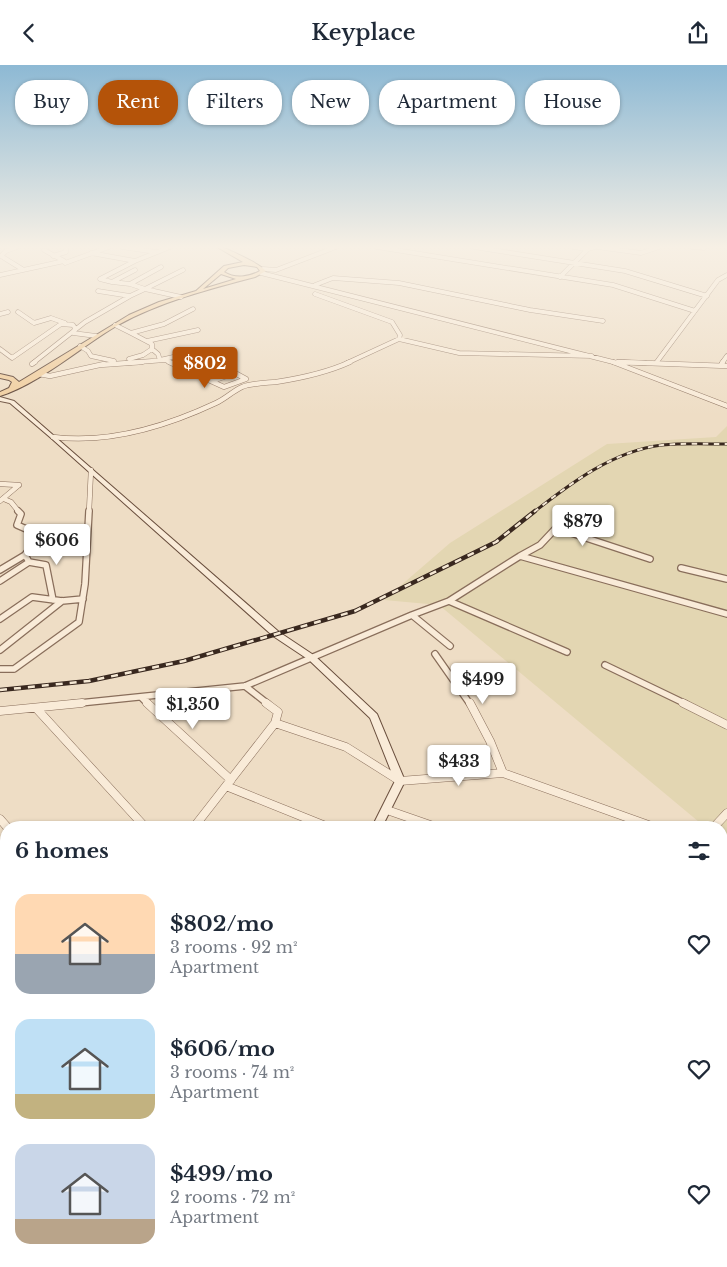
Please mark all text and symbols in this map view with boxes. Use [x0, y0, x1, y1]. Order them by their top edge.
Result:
icon: back [15, 19, 43, 47]
text: Keyplace [311, 19, 416, 46]
icon: share [684, 19, 712, 47]
chip: Buy [15, 80, 88, 125]
chip: Rent [98, 80, 178, 125]
chip: Filters [188, 80, 282, 125]
chip: New [292, 80, 369, 125]
chip: Apartment [379, 80, 515, 125]
chip: House [525, 80, 620, 125]
pin: $802 [175, 347, 235, 389]
text: $802 [184, 353, 226, 373]
pin: $879 [553, 505, 613, 547]
text: $879 [563, 511, 603, 531]
pin: $606 [27, 523, 87, 566]
text: $606 [35, 530, 79, 550]
pin: $499 [453, 663, 513, 705]
text: $499 [462, 669, 504, 689]
pin: $1,350 [152, 687, 234, 730]
text: $1,350 [166, 694, 220, 714]
pin: $433 [429, 745, 489, 787]
text: $433 [438, 751, 480, 771]
icon: filters [685, 837, 713, 865]
text: 6 homes [15, 838, 109, 864]
text: $802/mo [170, 911, 274, 937]
icon: home [55, 914, 115, 974]
icon: heart [685, 930, 713, 958]
text: 3 rooms · 92 m² [170, 937, 297, 957]
text: Apartment [170, 957, 259, 977]
text: $606/mo [170, 1036, 275, 1062]
icon: home [55, 1039, 115, 1099]
icon: heart [685, 1055, 713, 1083]
text: 3 rooms · 74 m² [170, 1062, 294, 1082]
text: Apartment [170, 1082, 259, 1102]
text: $499/mo [170, 1161, 273, 1187]
icon: home [55, 1164, 115, 1224]
icon: heart [685, 1180, 713, 1208]
text: 2 rooms · 72 m² [170, 1187, 295, 1207]
text: Apartment [170, 1207, 259, 1227]

